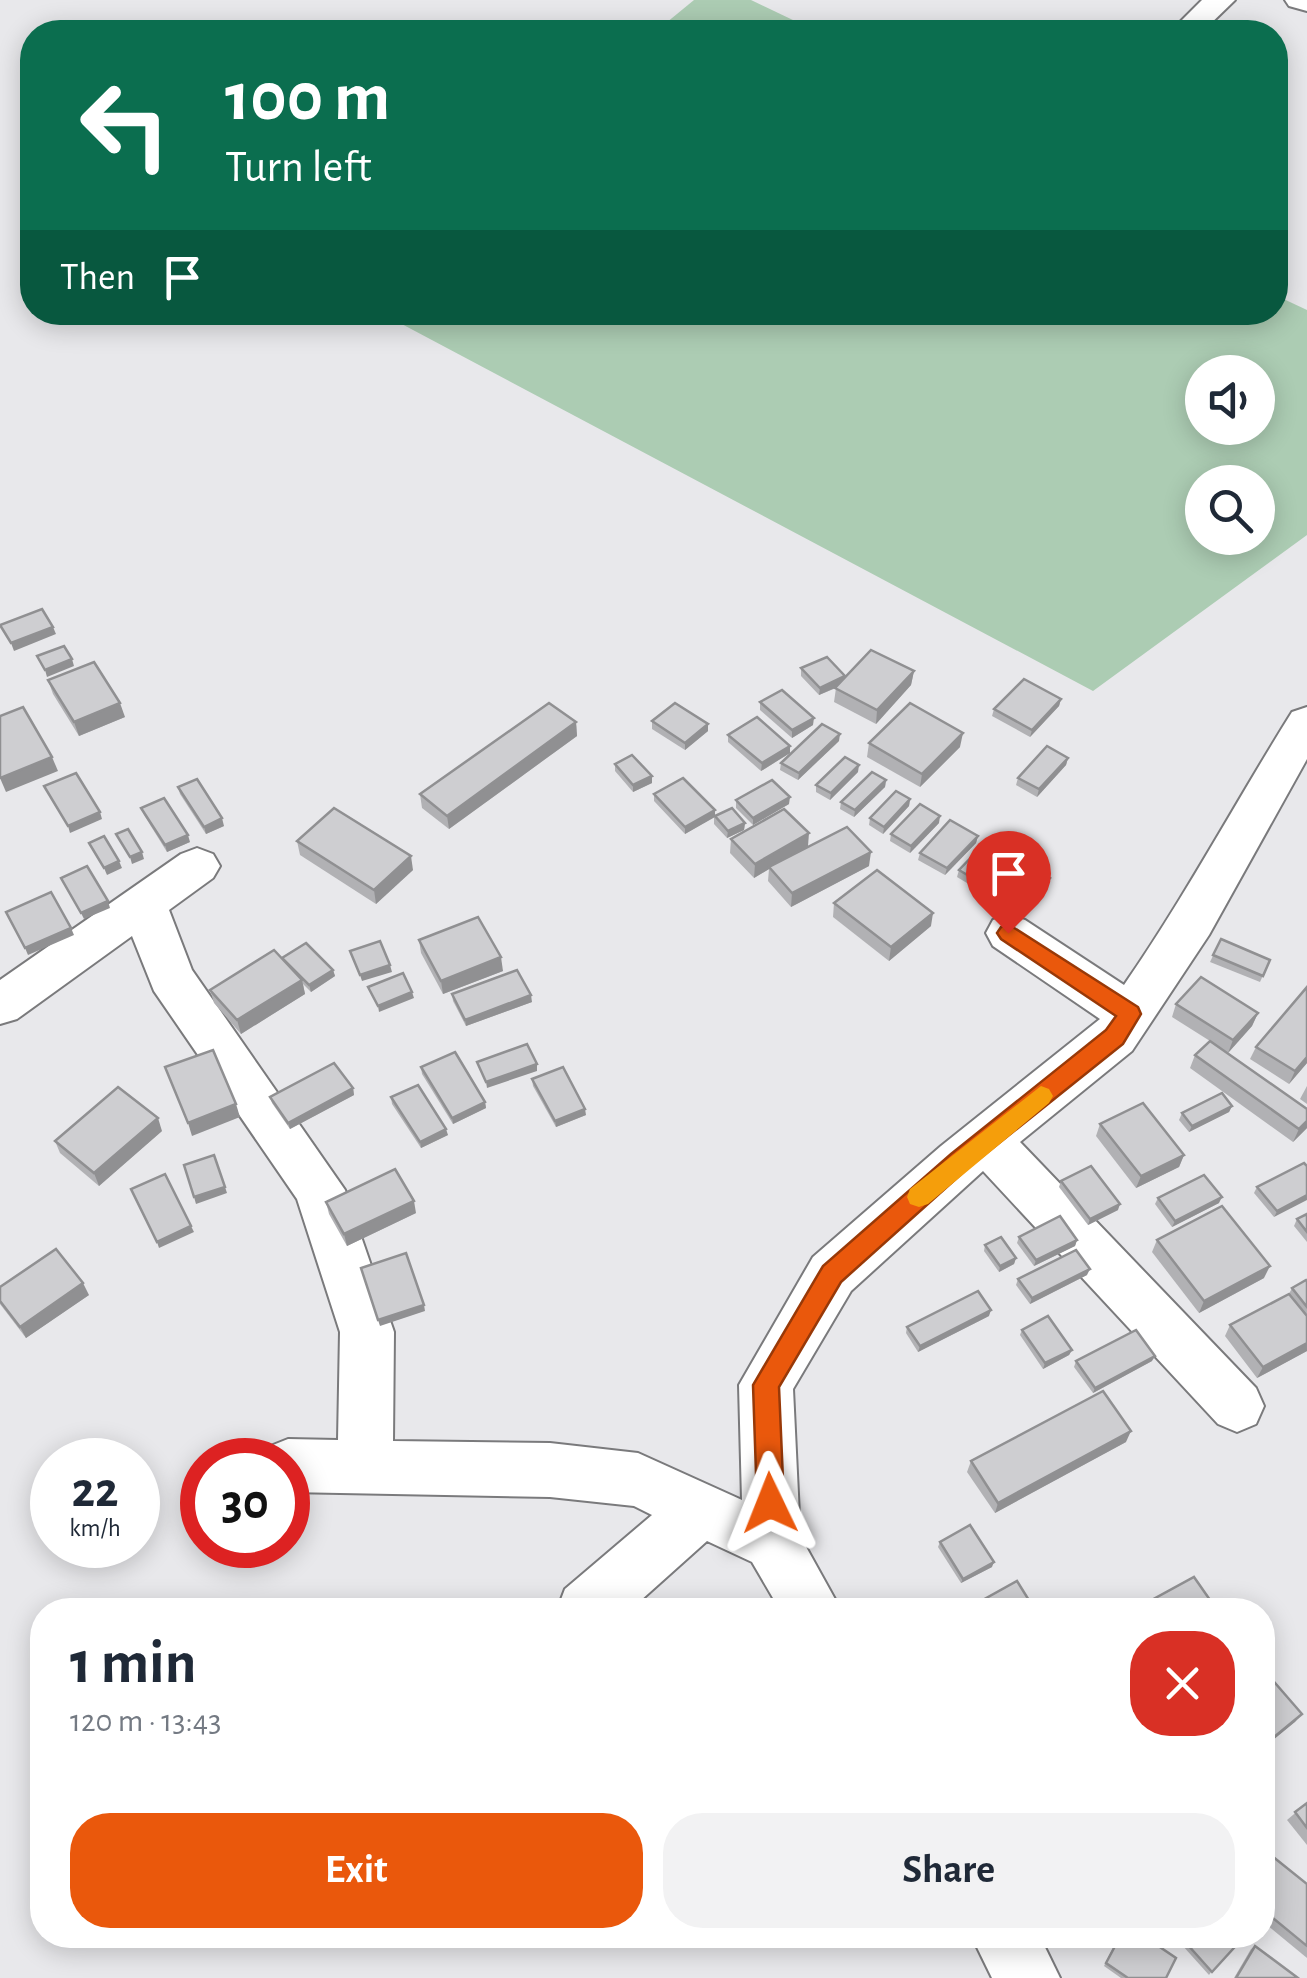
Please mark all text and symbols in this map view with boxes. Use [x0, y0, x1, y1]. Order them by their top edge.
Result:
icon: left [60, 60, 190, 190]
text: 100 m [225, 63, 390, 133]
text: Turn left [225, 145, 372, 190]
icon: arrive [155, 250, 210, 305]
text: Then [60, 259, 135, 297]
map controls [1185, 355, 1275, 555]
button: sound [1185, 355, 1275, 445]
button: search [1185, 465, 1275, 555]
pin [966, 831, 1051, 934]
icon: arrive [981, 846, 1036, 901]
speed limit sign: 30 [180, 1438, 310, 1568]
position arrow [718, 1451, 822, 1555]
text: 22 [71, 1466, 119, 1516]
text: km/h [69, 1516, 121, 1541]
button: close [1130, 1631, 1235, 1736]
text: 1 min [70, 1634, 196, 1694]
text: 120 m · 13:43 [70, 1705, 221, 1737]
button: Exit [70, 1813, 643, 1928]
button: Share [663, 1813, 1235, 1928]

